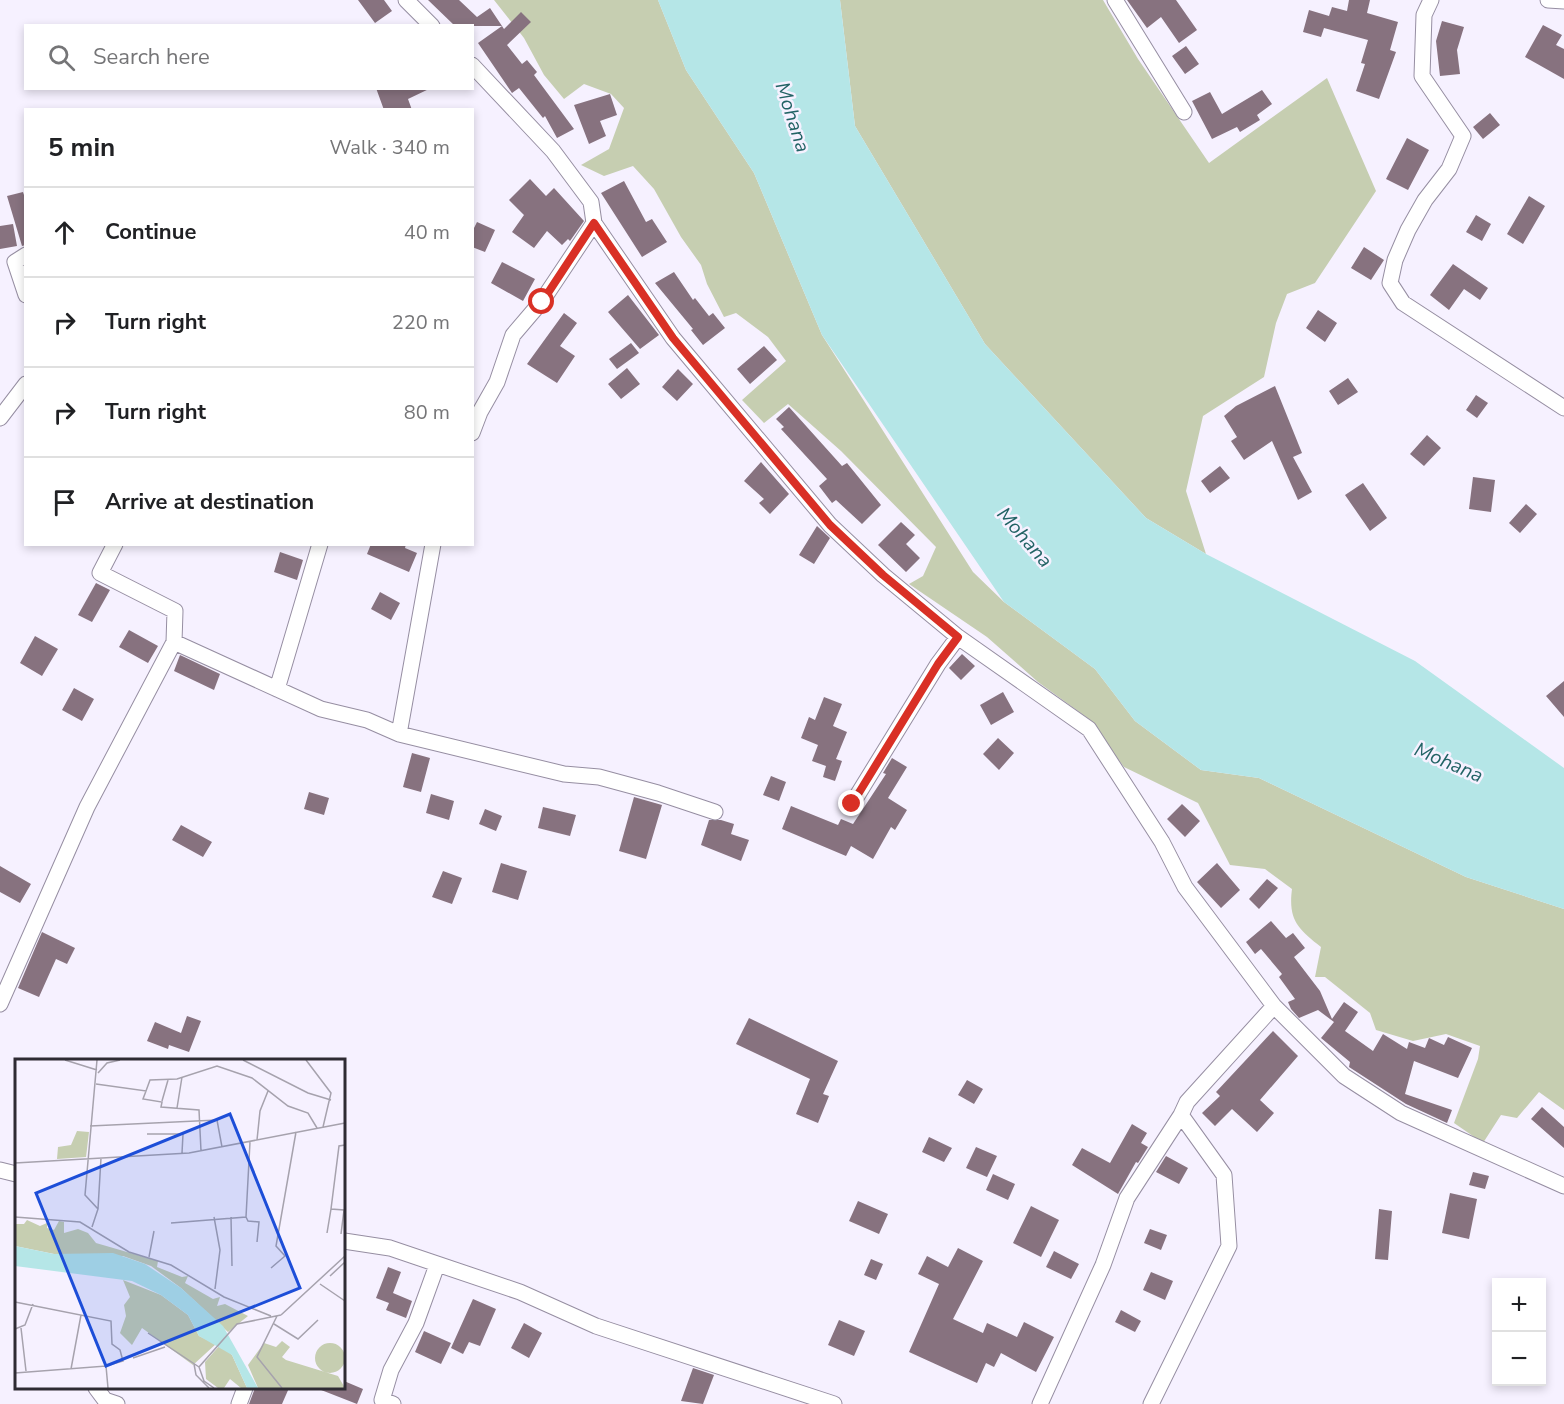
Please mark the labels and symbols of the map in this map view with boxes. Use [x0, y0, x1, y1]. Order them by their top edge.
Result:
water label: Mohana [769, 79, 817, 156]
route start [528, 288, 554, 314]
water label: Mohana [991, 501, 1058, 573]
water label: Mohana [1410, 736, 1487, 789]
route end [838, 790, 864, 816]
inset map [15, 1059, 345, 1389]

